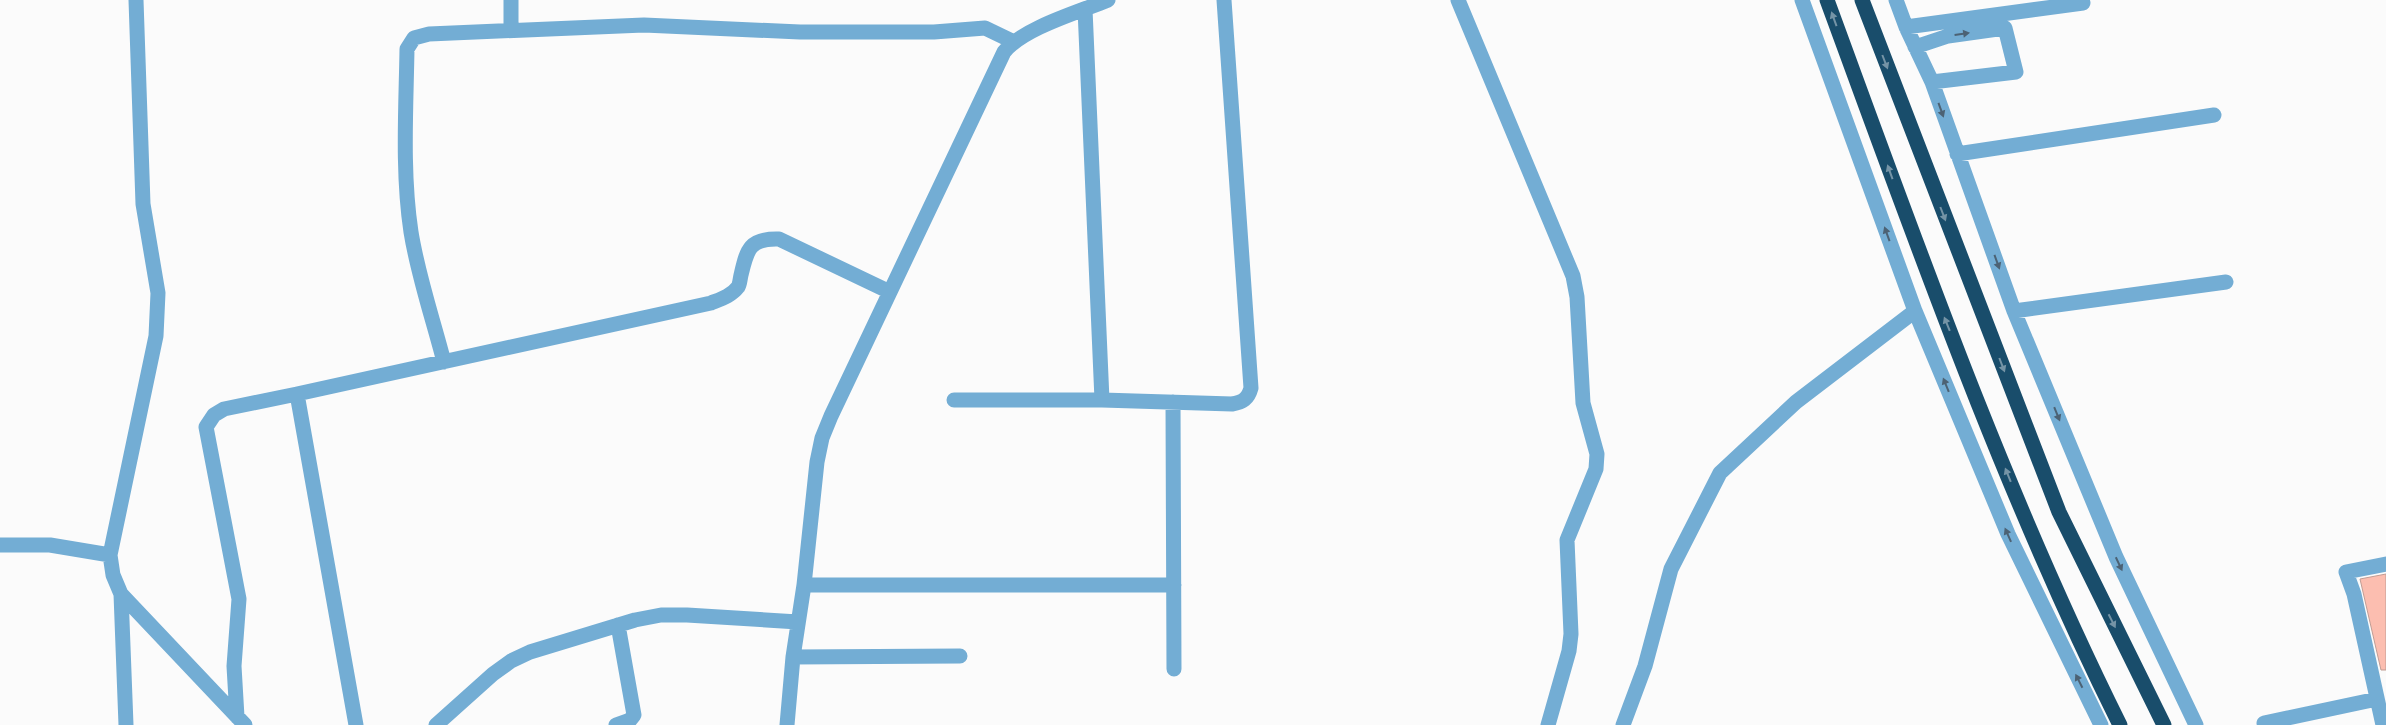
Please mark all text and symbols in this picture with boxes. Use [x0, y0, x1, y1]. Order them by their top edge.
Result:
one-way arrow [1830, 12, 1837, 27]
one-way arrow [1954, 30, 1970, 38]
one-way arrow [1881, 55, 1889, 70]
one-way arrow [1938, 102, 1945, 117]
one-way arrow [1886, 164, 1894, 179]
one-way arrow [1939, 207, 1947, 222]
one-way arrow [1883, 226, 1891, 241]
one-way arrow [1994, 255, 2001, 270]
one-way arrow [1943, 317, 1951, 331]
one-way arrow [1998, 358, 2006, 373]
one-way arrow [1942, 377, 1950, 392]
one-way arrow [2053, 406, 2061, 421]
one-way arrow [2004, 467, 2012, 482]
one-way arrow [2004, 528, 2012, 542]
one-way arrow [2115, 557, 2123, 571]
one-way arrow [2108, 614, 2116, 629]
one-way arrow [2075, 674, 2083, 689]

